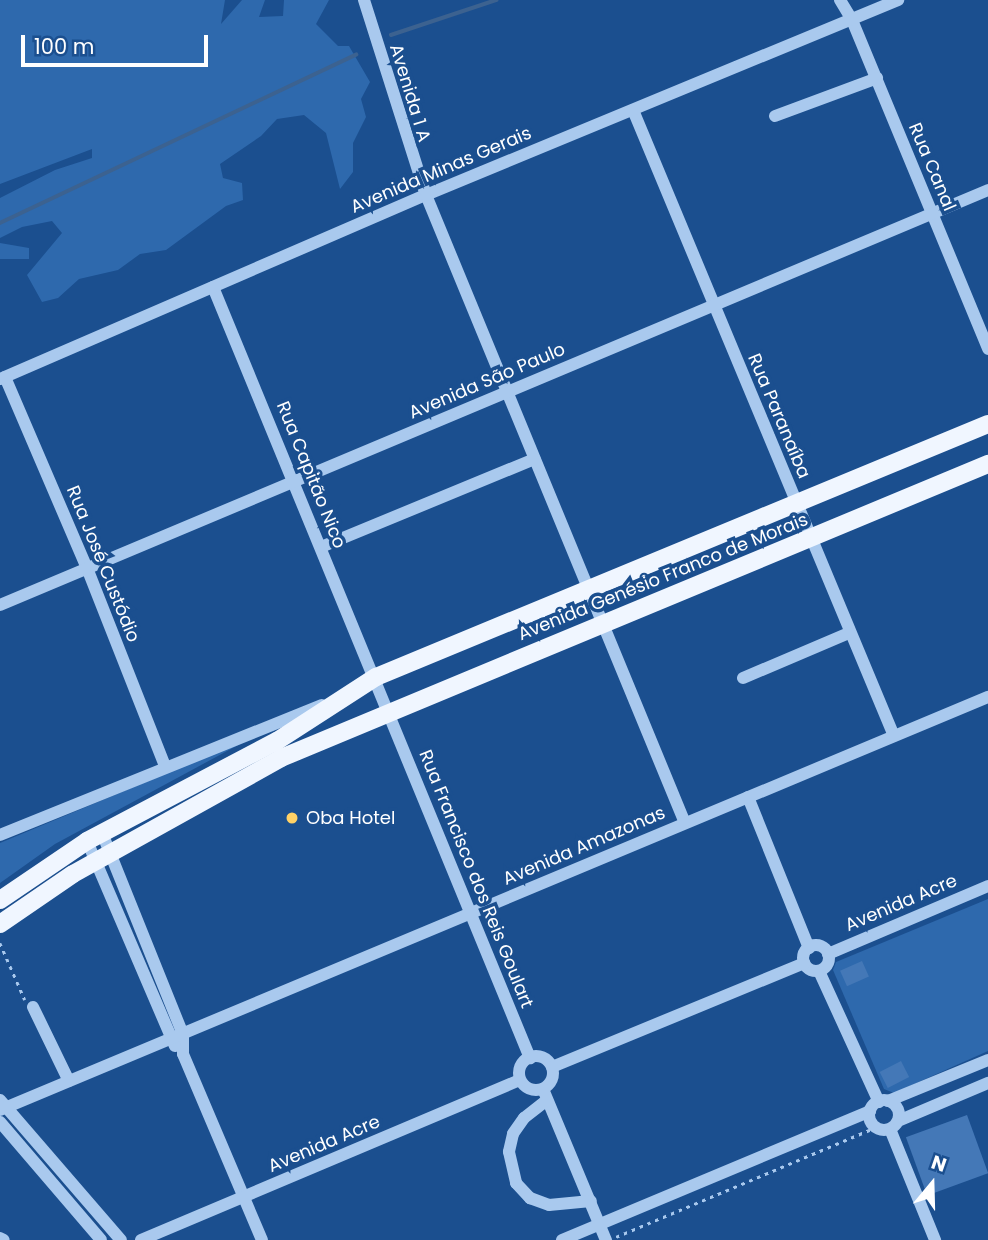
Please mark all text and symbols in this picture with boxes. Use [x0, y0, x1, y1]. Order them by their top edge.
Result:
scale bar [24, 21, 212, 65]
text: 100 m [34, 32, 94, 61]
street label: Avenida 1 A [385, 41, 435, 145]
street label: Rua Canal [904, 120, 960, 214]
street label: Avenida Minas Gerais [347, 122, 535, 218]
street label: Avenida São Paulo [406, 338, 568, 424]
street label: Rua Paranaíba [743, 350, 815, 482]
street label: Rua Capitão Nico [272, 398, 350, 552]
street label: Rua José Custódio [62, 483, 144, 645]
street label: Avenida Genésio Franco de Morais [515, 509, 811, 645]
street label: Rua Francisco dos Reis Goulart [414, 747, 538, 1011]
street label: Avenida Amazonas [500, 802, 668, 890]
place label: Oba Hotel [306, 807, 395, 829]
marker: Oba Hotel [284, 810, 300, 826]
street label: Avenida Acre [842, 870, 960, 936]
street label: Avenida Acre [265, 1111, 383, 1177]
north arrow [897, 1149, 967, 1219]
text: N [928, 1149, 950, 1179]

